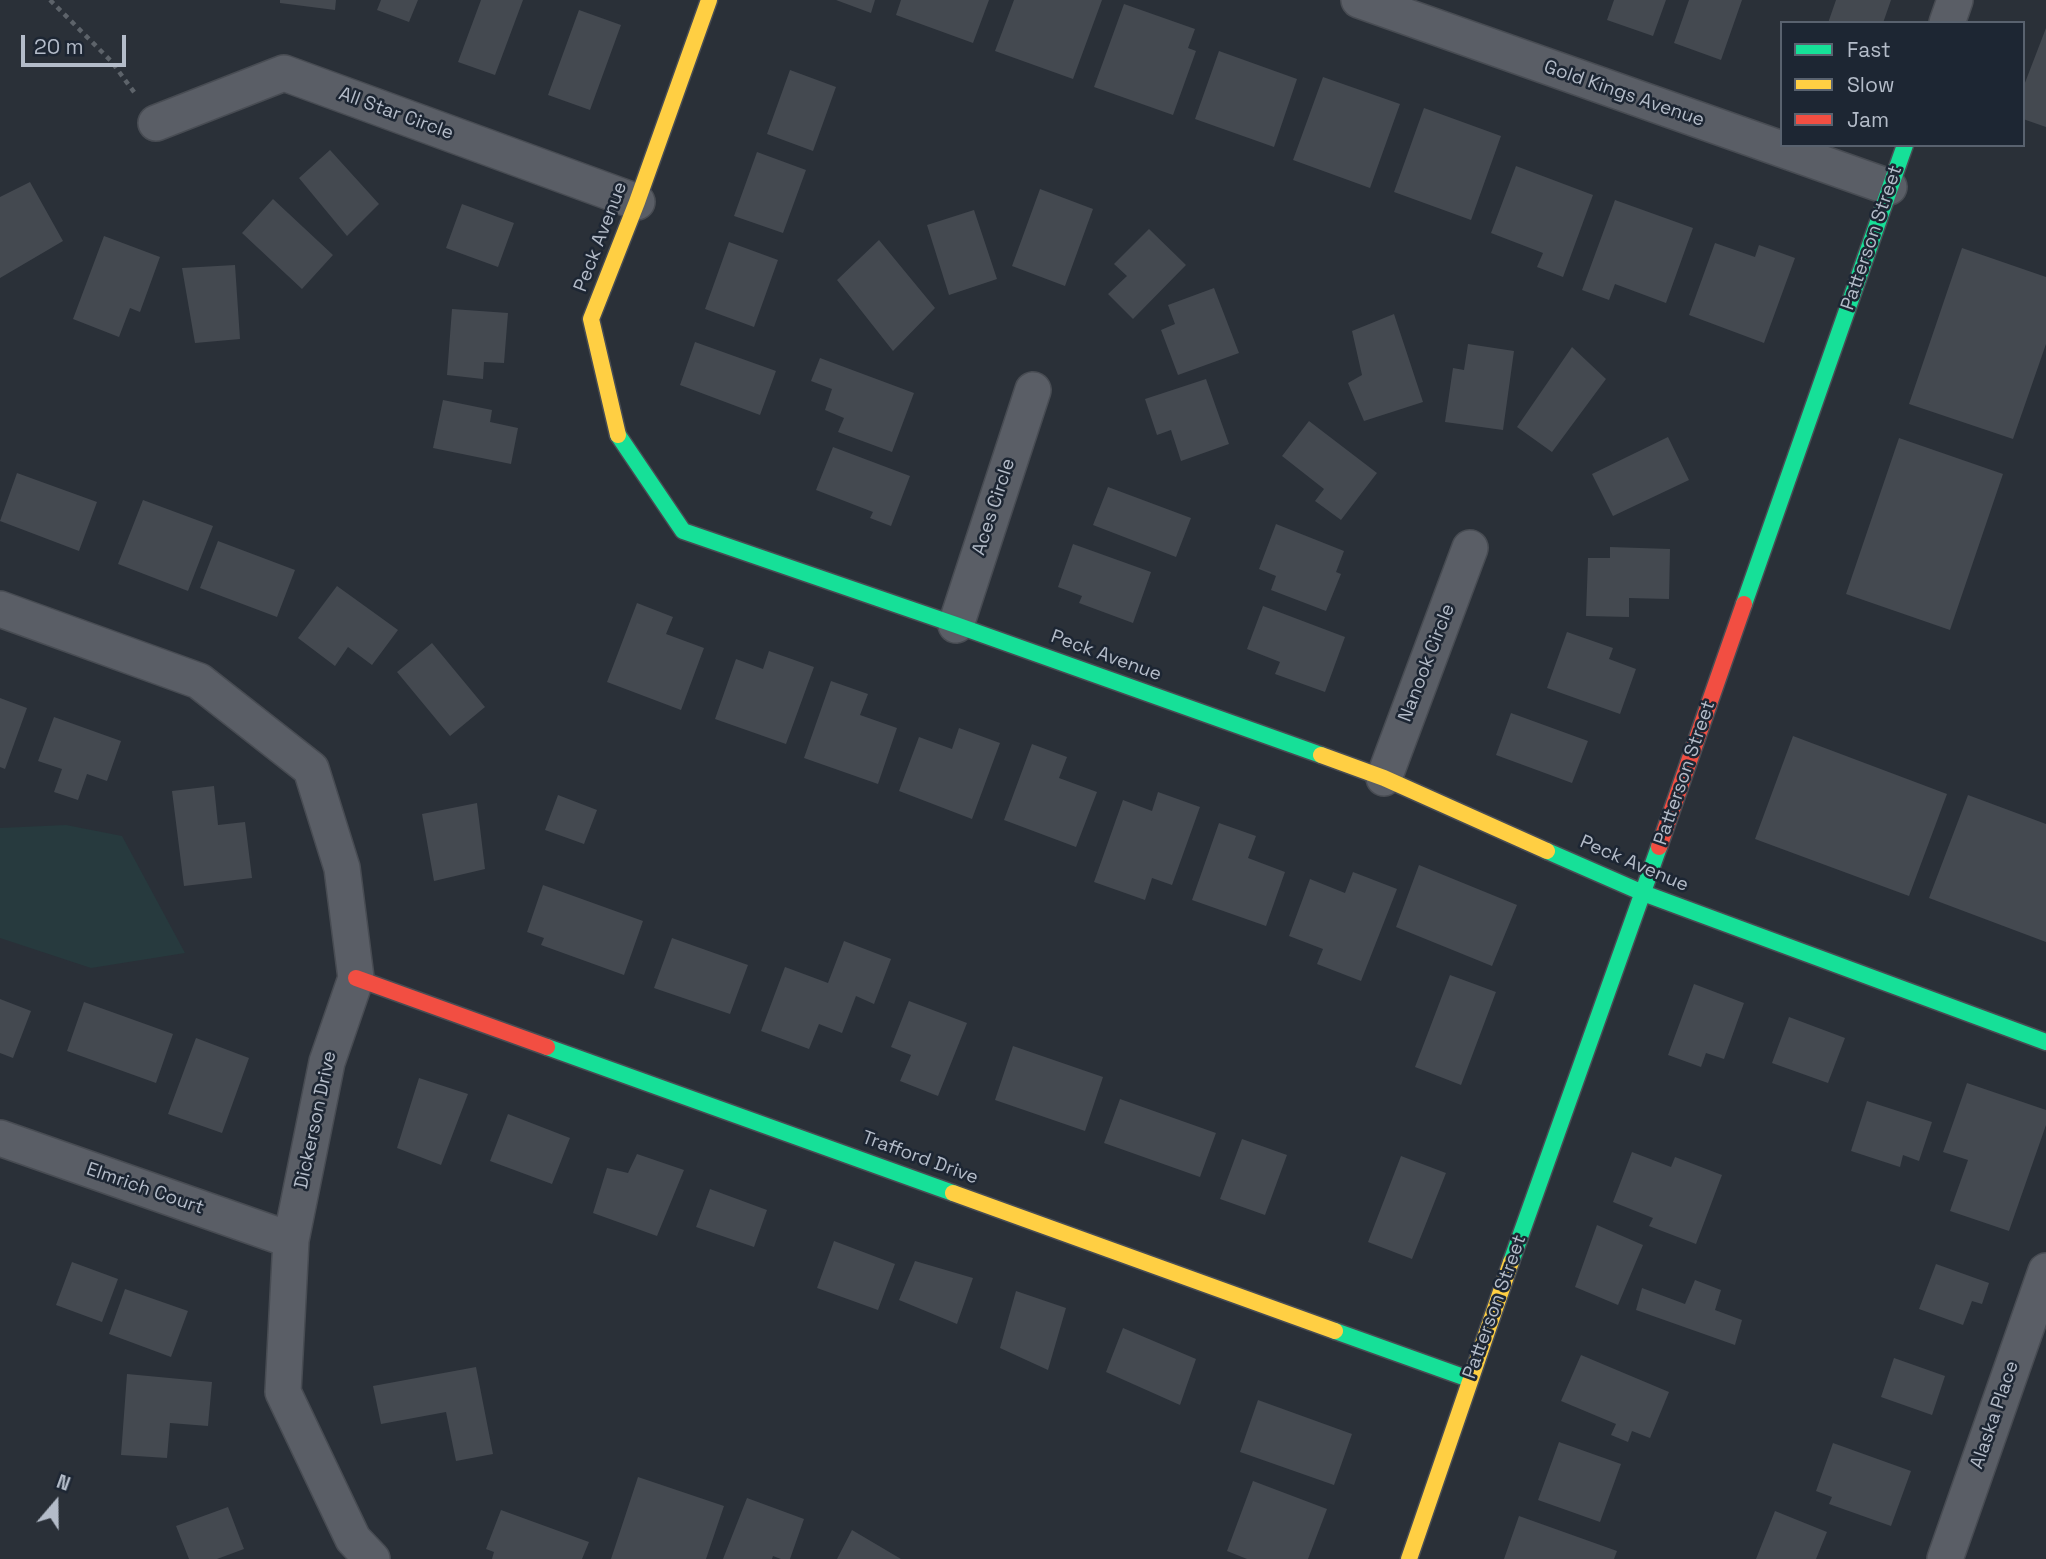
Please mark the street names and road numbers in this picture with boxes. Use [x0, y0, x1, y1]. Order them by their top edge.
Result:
street label: Gold Kings Avenue [1541, 56, 1707, 132]
street label: All Star Circle [336, 83, 456, 145]
street label: Patterson Street [1837, 163, 1907, 313]
street label: Peck Avenue [570, 179, 632, 295]
street label: Aces Circle [968, 456, 1020, 558]
street label: Nanook Circle [1394, 601, 1460, 725]
street label: Peck Avenue [1048, 625, 1164, 687]
street label: Patterson Street [1650, 698, 1720, 848]
street label: Peck Avenue [1576, 831, 1692, 897]
street label: Dickerson Drive [290, 1049, 342, 1191]
street label: Trafford Drive [859, 1126, 981, 1190]
street label: Elmrich Court [83, 1158, 207, 1220]
street label: Patterson Street [1458, 1232, 1532, 1382]
street label: Alaska Place [1966, 1358, 2024, 1472]

